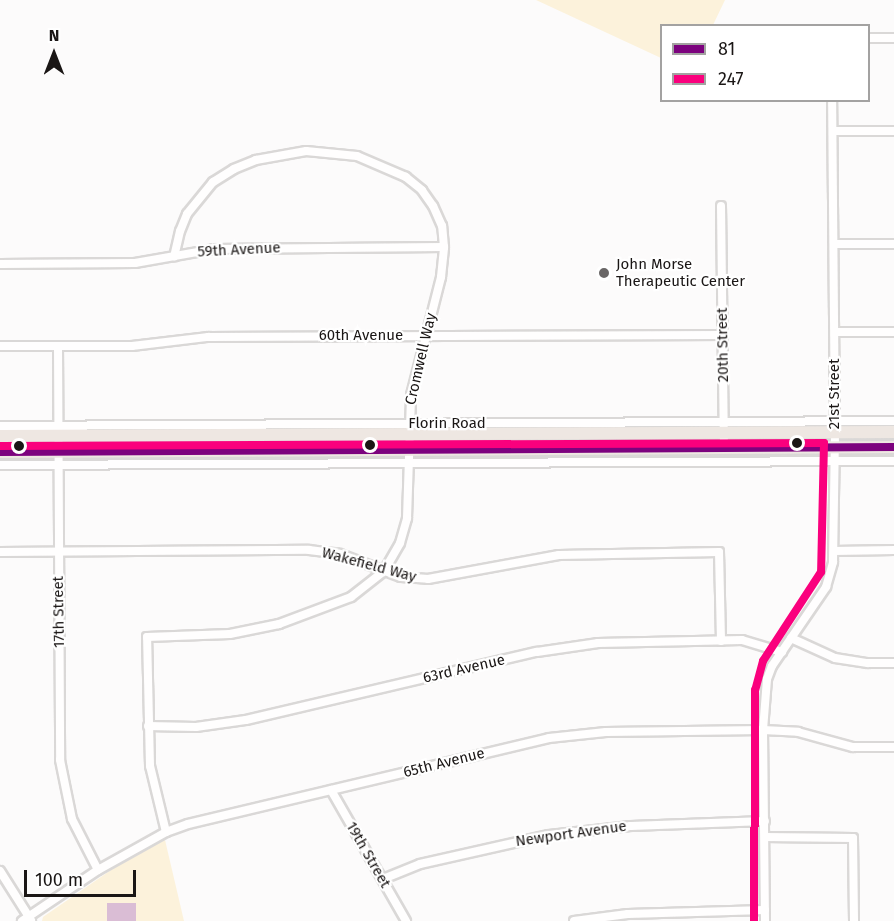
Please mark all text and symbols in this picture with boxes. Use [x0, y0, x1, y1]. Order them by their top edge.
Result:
north arrow [24, 24, 84, 84]
legend [660, 24, 870, 102]
text: N [49, 26, 59, 45]
text: 81 [718, 38, 735, 60]
text: 247 [718, 68, 744, 90]
street label: 59th Avenue [197, 239, 281, 261]
place label: John Morse Therapeutic Center [616, 255, 745, 290]
marker: John Morse Therapeutic Center [597, 266, 611, 280]
street label: 20th Street [713, 308, 733, 382]
street label: Cromwell Way [402, 311, 440, 407]
street label: 60th Avenue [319, 327, 403, 345]
street label: 21st Street [826, 359, 844, 429]
street label: Florin Road [408, 415, 486, 433]
unlabelled marker [791, 437, 803, 449]
unlabelled marker [364, 439, 376, 451]
unlabelled marker [13, 440, 25, 452]
street label: Wakefield Way [320, 544, 418, 586]
street label: 17th Street [49, 576, 69, 648]
street label: 63rd Avenue [421, 651, 507, 687]
street label: 65th Avenue [401, 744, 487, 782]
street label: Newport Avenue [514, 817, 628, 851]
street label: 19th Street [342, 819, 394, 891]
scale bar [27, 858, 140, 896]
text: 100 m [35, 869, 83, 891]

